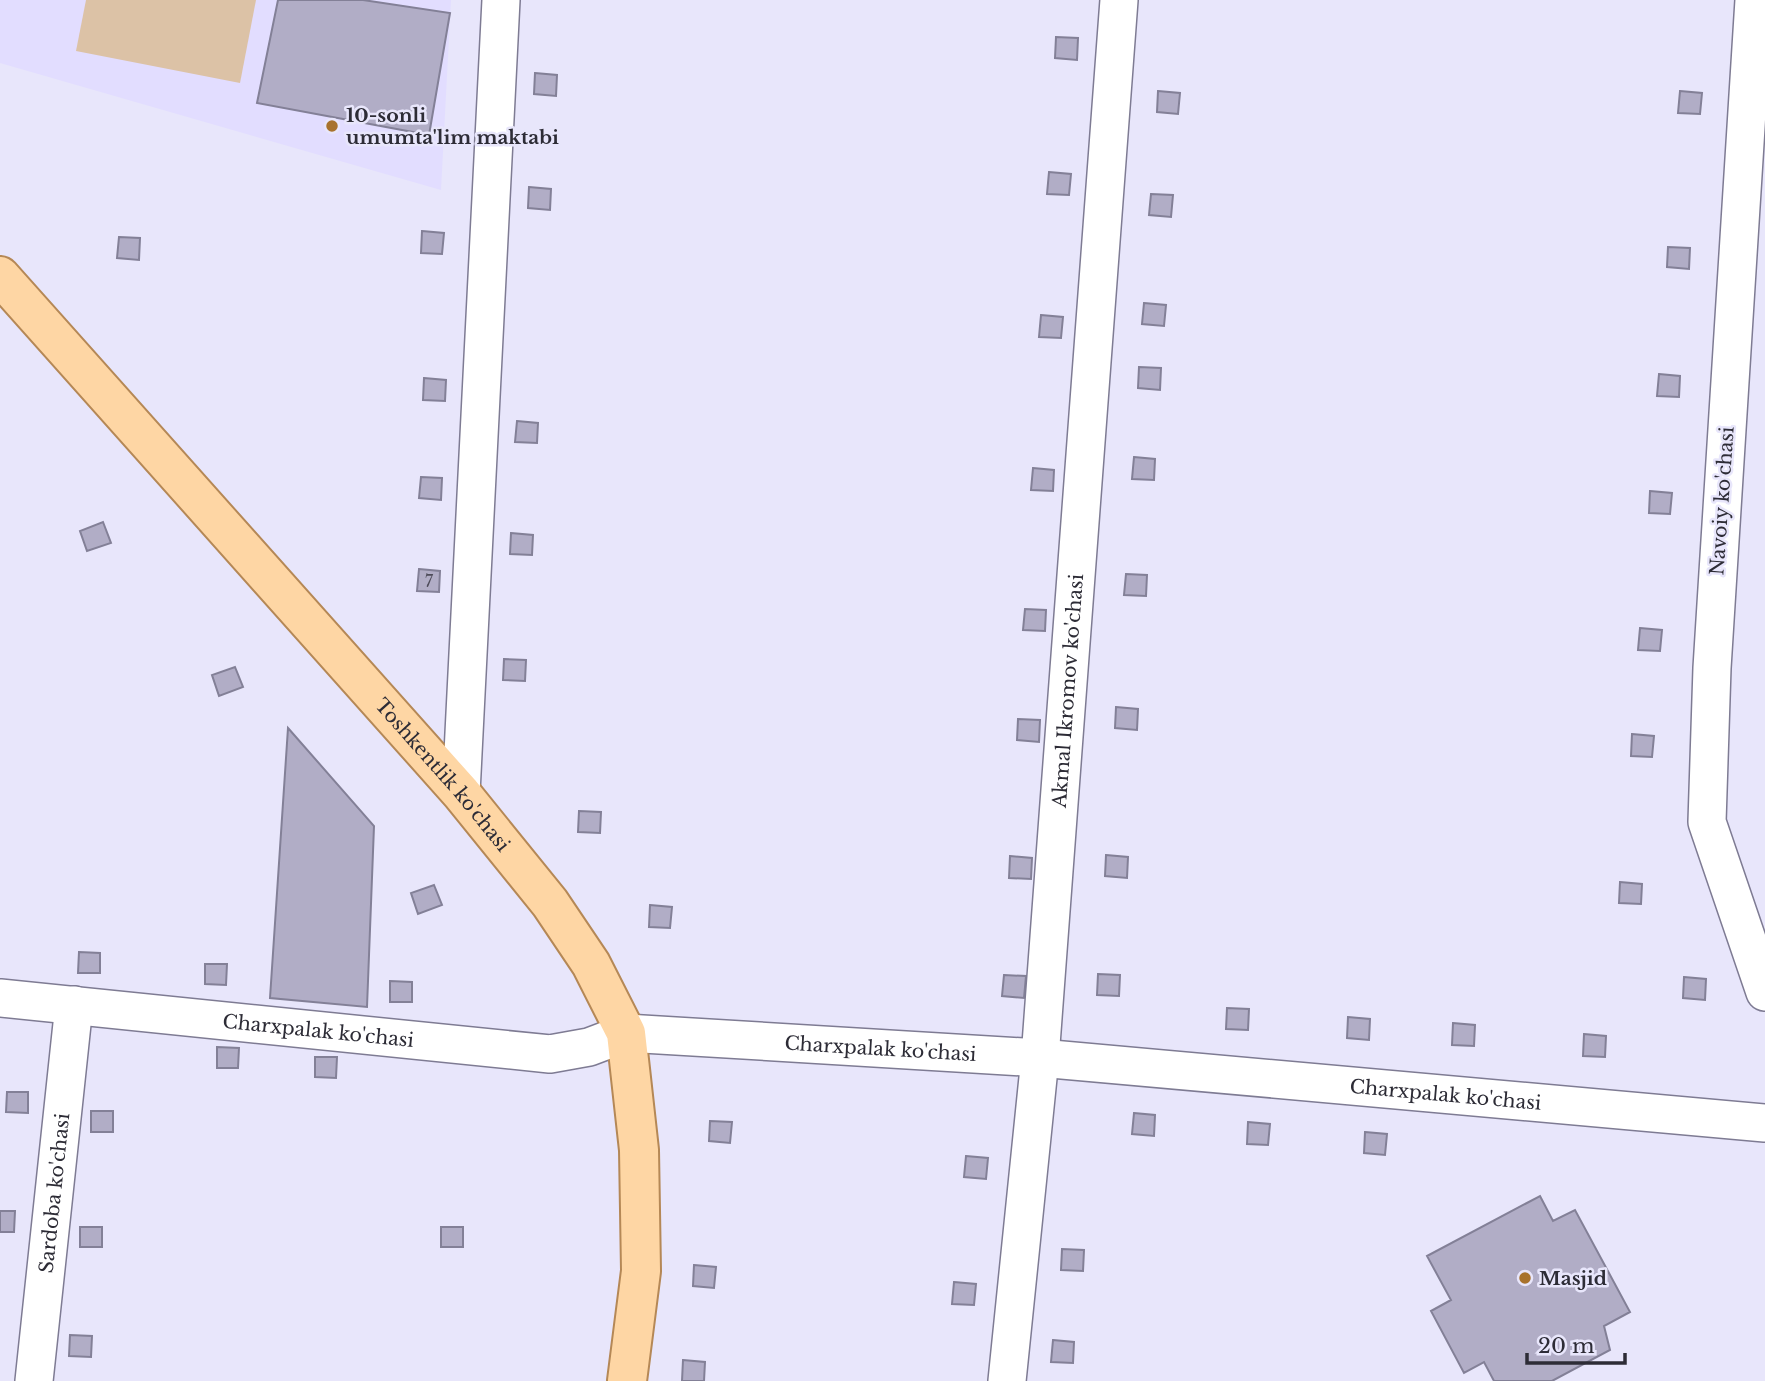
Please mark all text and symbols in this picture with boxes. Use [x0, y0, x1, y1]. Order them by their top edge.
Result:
place label: 10-sonli umumta'lim maktabi [346, 104, 559, 149]
marker: 10-sonli umumta'lim maktabi [324, 118, 340, 134]
street label: Navoiy ko'chasi [1705, 425, 1739, 576]
house number: 7 [425, 571, 434, 591]
street label: Akmal Ikromov ko'chasi [1047, 572, 1088, 809]
street label: Toshkentlik ko'chasi [371, 694, 515, 856]
street label: Charxpalak ko'chasi [222, 1009, 416, 1052]
street label: Charxpalak ko'chasi [784, 1031, 978, 1066]
street label: Charxpalak ko'chasi [1349, 1074, 1543, 1114]
street label: Sardoba ko'chasi [34, 1111, 74, 1274]
place label: Masjid [1539, 1267, 1607, 1290]
marker: Masjid [1517, 1270, 1533, 1286]
scale bar [1527, 1322, 1625, 1366]
text: 20 m [1538, 1333, 1595, 1359]

